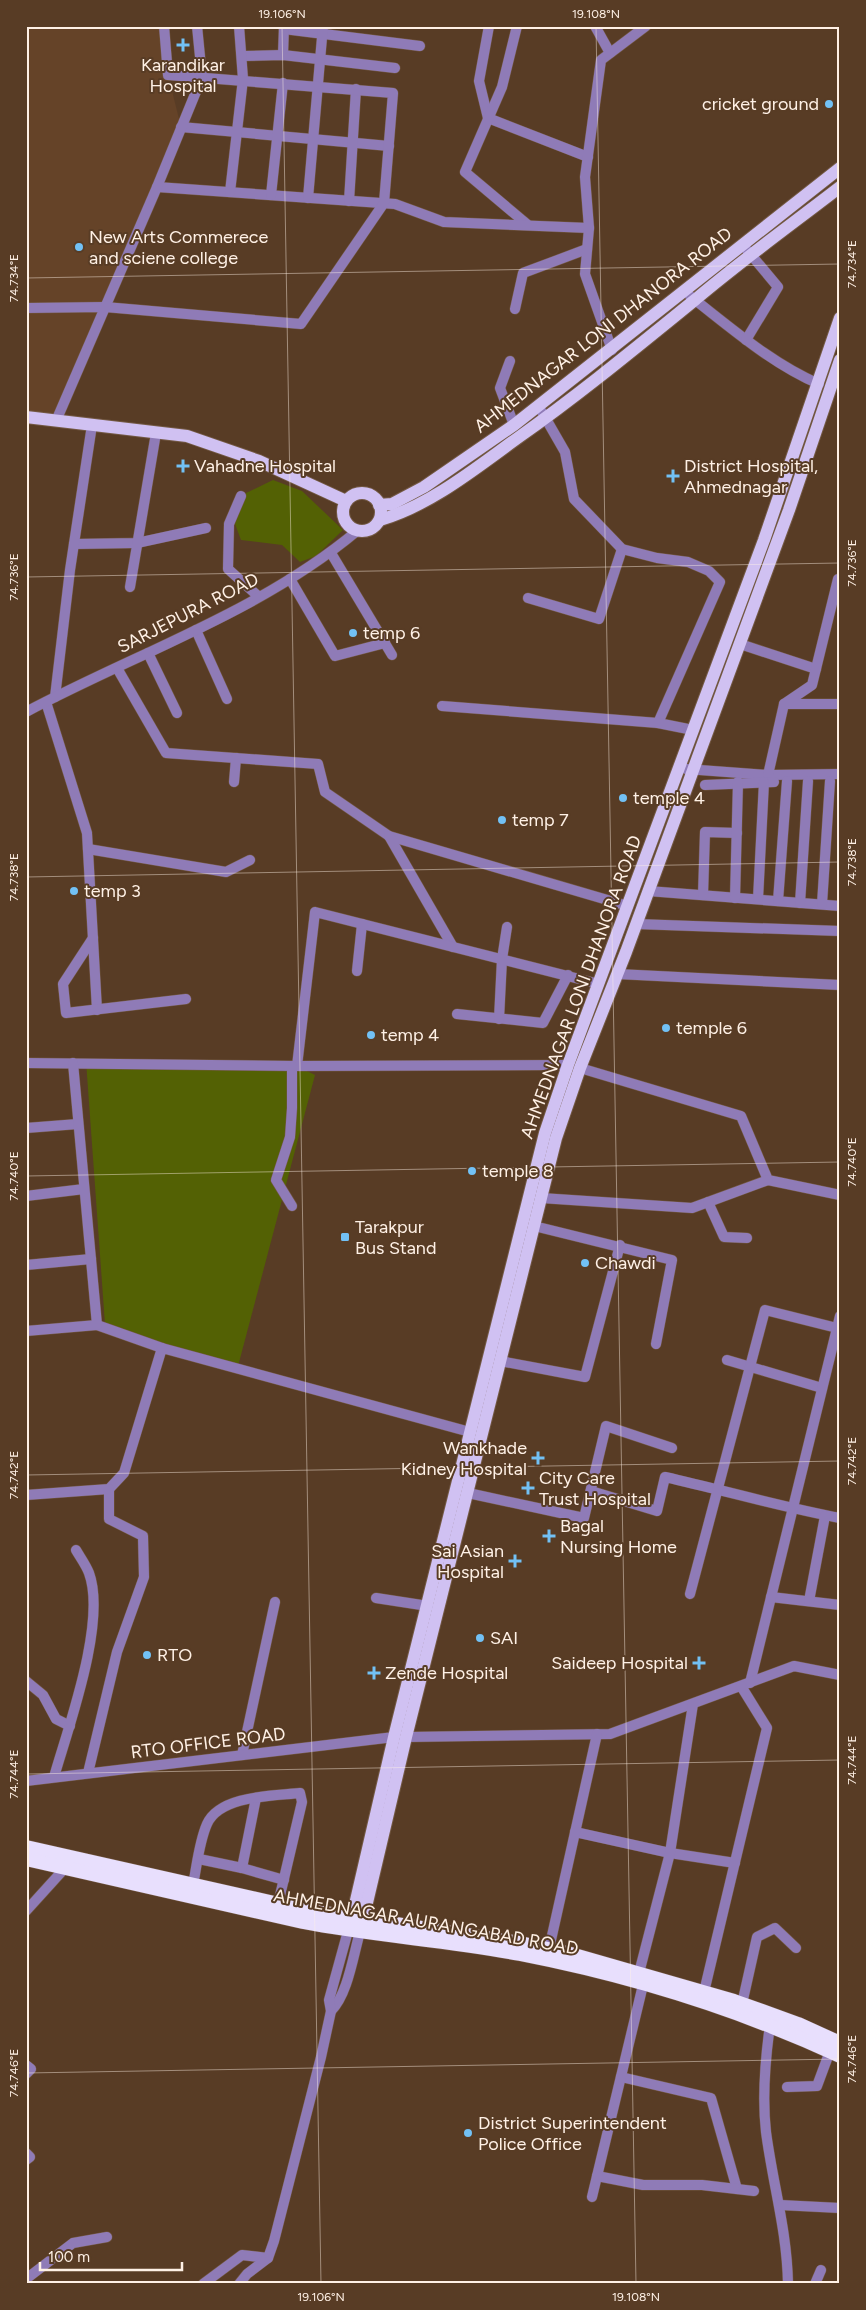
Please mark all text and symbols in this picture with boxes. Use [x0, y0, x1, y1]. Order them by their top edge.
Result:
text: 19.106°N [258, 7, 306, 21]
text: 19.108°N [572, 7, 620, 21]
marker: Karandikar Hospital [176, 38, 190, 52]
place label: Karandikar Hospital [141, 54, 225, 97]
place label: cricket ground [702, 93, 819, 115]
marker: cricket ground [823, 98, 835, 110]
street label: AHMEDNAGAR LONI DHANORA ROAD [470, 222, 736, 438]
place label: New Arts Commerece and sciene college [89, 226, 269, 269]
text: 74.734°E [845, 240, 859, 288]
marker: New Arts Commerece and sciene college [73, 241, 85, 253]
text: 74.734°E [7, 254, 21, 302]
place label: Vahadne Hospital [194, 455, 336, 477]
place label: District Hospital, Ahmednagar [684, 455, 818, 498]
marker: Vahadne Hospital [176, 459, 190, 473]
marker: District Hospital, Ahmednagar [666, 469, 680, 483]
text: 74.736°E [845, 539, 859, 587]
text: 74.736°E [7, 553, 21, 601]
street label: SARJEPURA ROAD [114, 568, 262, 658]
place label: temp 6 [363, 622, 420, 644]
marker: temp 6 [347, 627, 359, 639]
place label: temple 4 [633, 787, 705, 809]
marker: temple 4 [617, 792, 629, 804]
place label: temp 7 [512, 809, 569, 831]
marker: temp 7 [496, 814, 508, 826]
street label: AHMEDNAGAR LONI DHANORA ROAD [516, 832, 646, 1142]
text: 74.738°E [845, 838, 859, 886]
text: 74.738°E [7, 853, 21, 901]
place label: temp 3 [84, 880, 141, 902]
marker: temp 3 [68, 885, 80, 897]
place label: temple 6 [676, 1017, 747, 1039]
marker: temple 6 [660, 1022, 672, 1034]
place label: temp 4 [381, 1024, 439, 1046]
marker: temp 4 [365, 1029, 377, 1041]
text: 74.740°E [845, 1137, 859, 1187]
text: 74.740°E [7, 1151, 21, 1201]
place label: temple 8 [482, 1160, 554, 1182]
marker: temple 8 [466, 1165, 478, 1177]
place label: Tarakpur Bus Stand [355, 1216, 436, 1259]
marker: Tarakpur Bus Stand [339, 1231, 351, 1243]
place label: Chawdi [595, 1252, 656, 1274]
marker: Chawdi [579, 1257, 591, 1269]
place label: Wankhade Kidney Hospital [401, 1437, 527, 1480]
text: 74.742°E [845, 1437, 859, 1485]
text: 74.742°E [7, 1451, 21, 1499]
marker: Wankhade Kidney Hospital [531, 1451, 545, 1465]
place label: City Care Trust Hospital [539, 1467, 651, 1510]
marker: City Care Trust Hospital [521, 1481, 535, 1495]
place label: Bagal Nursing Home [560, 1515, 677, 1558]
marker: Bagal Nursing Home [542, 1529, 556, 1543]
place label: Sai Asian Hospital [431, 1540, 504, 1583]
marker: Sai Asian Hospital [508, 1554, 522, 1568]
place label: SAI [490, 1627, 518, 1649]
marker: SAI [474, 1632, 486, 1644]
place label: RTO [157, 1644, 192, 1666]
marker: RTO [141, 1649, 153, 1661]
place label: Saideep Hospital [551, 1652, 688, 1674]
marker: Saideep Hospital [692, 1656, 706, 1670]
place label: Zende Hospital [385, 1662, 508, 1684]
marker: Zende Hospital [367, 1666, 381, 1680]
street label: RTO OFFICE ROAD [129, 1723, 287, 1763]
text: 74.744°E [845, 1735, 859, 1785]
text: 74.744°E [7, 1749, 21, 1799]
street label: AHMEDNAGAR AURANGABAD ROAD [272, 1884, 580, 1960]
text: 74.746°E [845, 2035, 859, 2083]
text: 74.746°E [7, 2049, 21, 2097]
place label: District Superintendent Police Office [478, 2112, 667, 2155]
marker: District Superintendent Police Office [462, 2127, 474, 2139]
scale bar [40, 2240, 182, 2272]
text: 100 m [48, 2248, 90, 2266]
text: 19.106°N [297, 2290, 345, 2304]
text: 19.108°N [612, 2290, 660, 2304]

